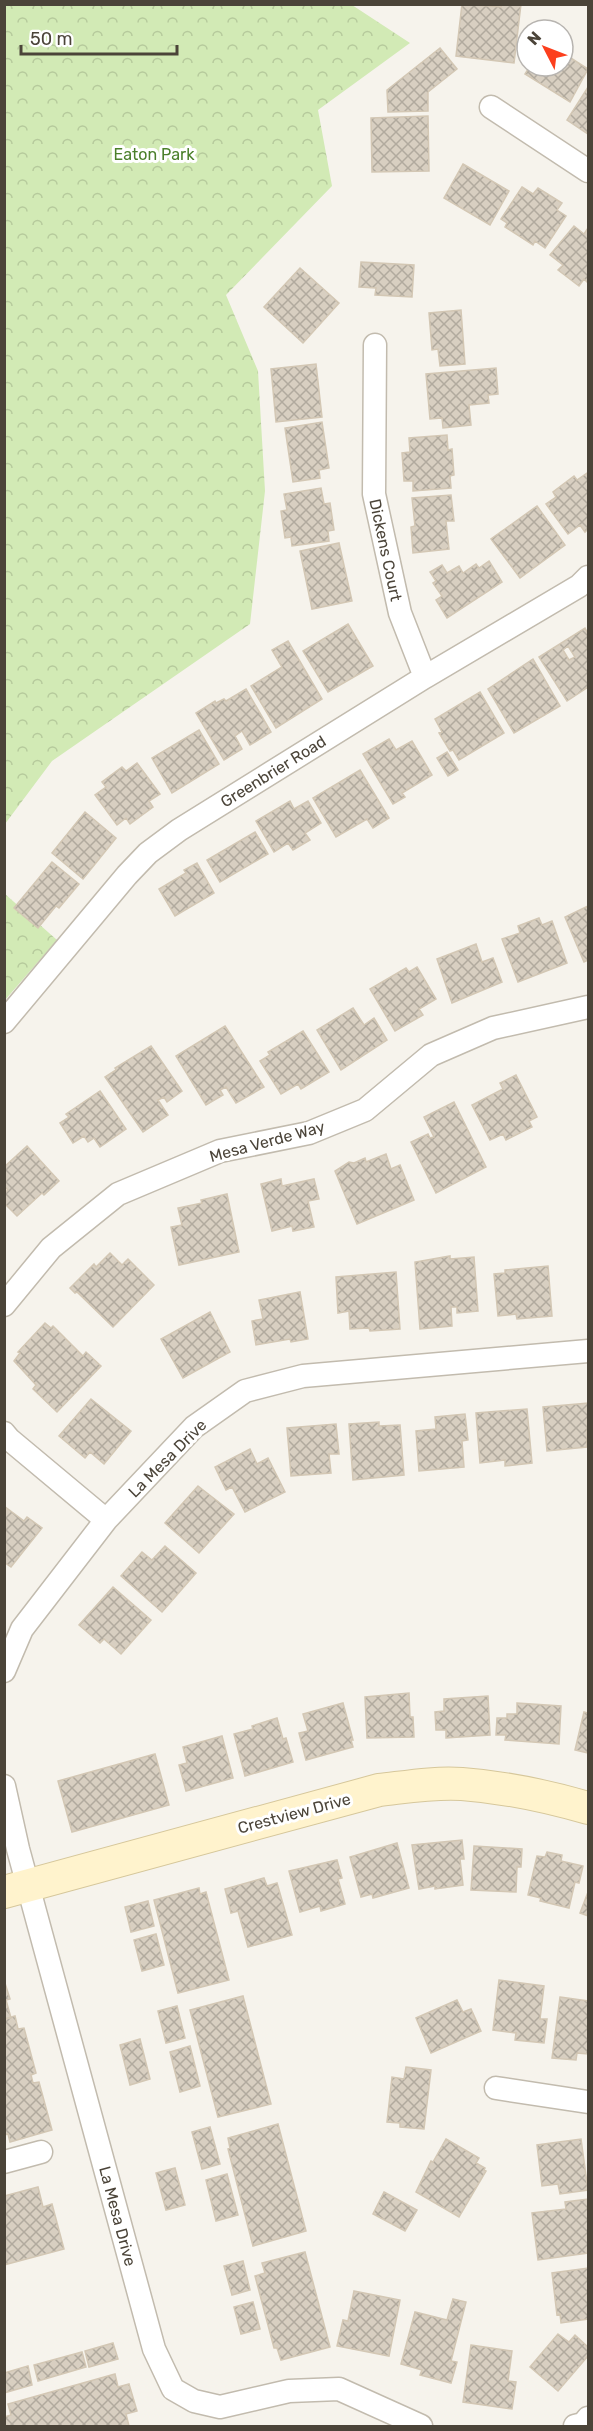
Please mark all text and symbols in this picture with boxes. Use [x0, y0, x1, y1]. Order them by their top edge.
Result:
scale bar [21, 18, 177, 56]
north arrow [515, 18, 575, 78]
text: 50 m [30, 28, 73, 50]
text: N [523, 28, 545, 49]
park label: Eaton Park [114, 145, 195, 164]
street label: Dickens Court [365, 497, 406, 603]
street label: Greenbrier Road [217, 731, 329, 811]
street label: Mesa Verde Way [207, 1117, 327, 1166]
street label: La Mesa Drive [124, 1415, 210, 1501]
street label: Crestview Drive [235, 1789, 353, 1838]
street label: La Mesa Drive [95, 2164, 140, 2268]

